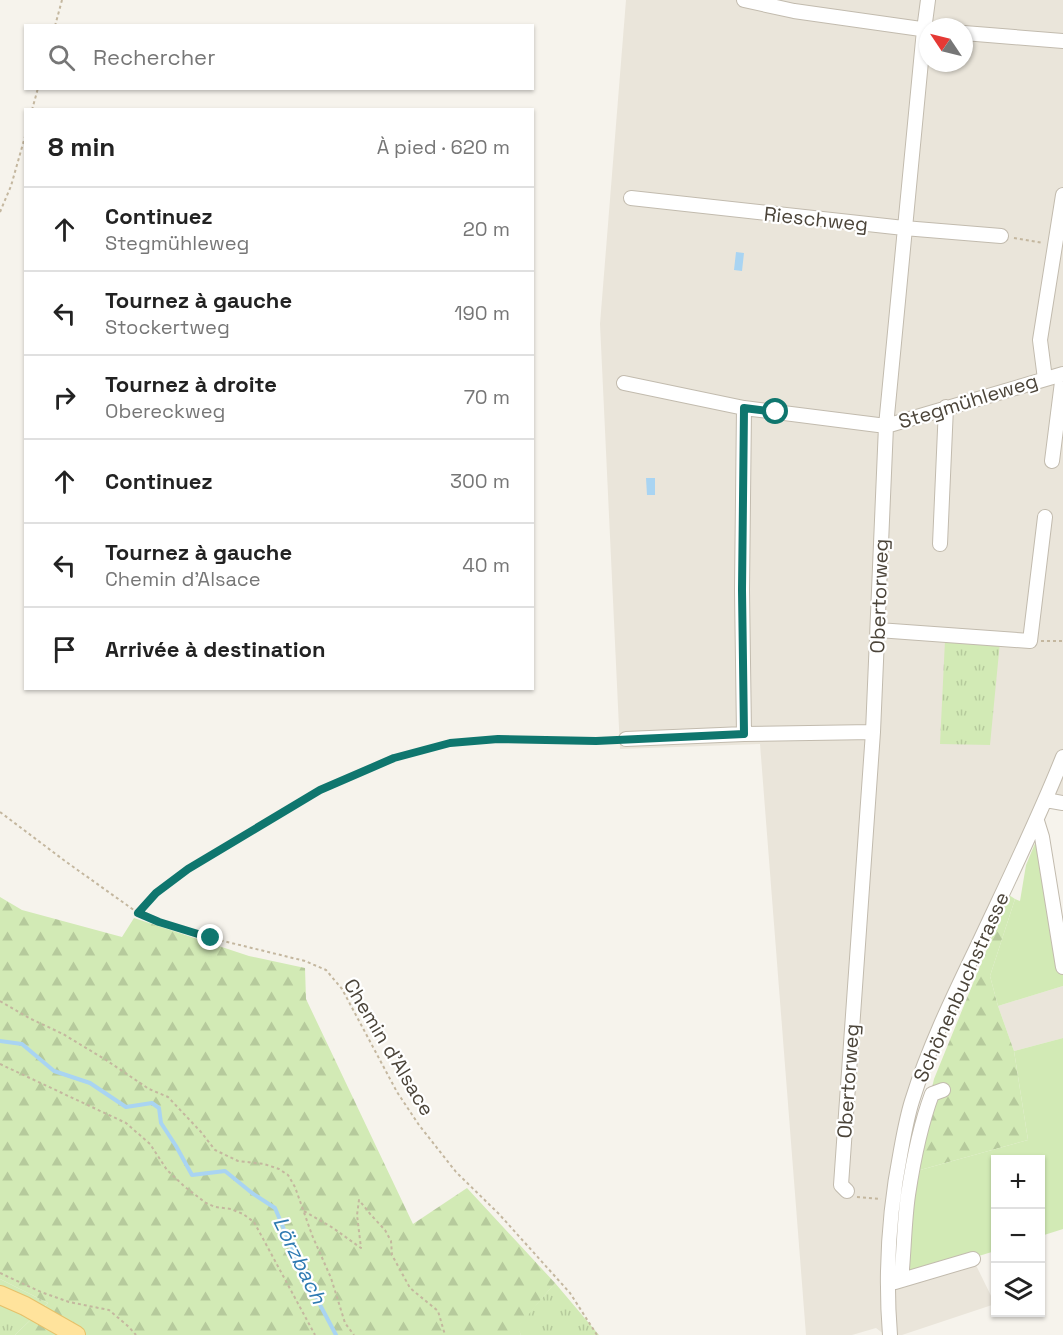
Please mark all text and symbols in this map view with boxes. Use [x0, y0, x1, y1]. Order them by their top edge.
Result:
north arrow [919, 18, 973, 72]
search box [24, 24, 534, 90]
icon: search [45, 41, 78, 74]
text: Rechercher [93, 43, 215, 71]
text: 8 min [48, 130, 115, 164]
text: À pied · 620 m [377, 134, 510, 160]
street label: Rieschweg [763, 201, 869, 237]
text: Continuez [105, 202, 213, 230]
icon: ahead [48, 213, 81, 246]
text: 20 m [463, 216, 510, 242]
text: Stegmühleweg [105, 230, 249, 256]
text: Tournez à gauche [105, 286, 292, 314]
icon: left [48, 297, 81, 330]
text: 190 m [454, 300, 510, 326]
text: Stockertweg [105, 314, 230, 340]
street label: Stegmühleweg [895, 367, 1041, 435]
text: Tournez à droite [105, 370, 277, 398]
icon: right [48, 381, 81, 414]
text: 70 m [464, 384, 510, 410]
text: Obereckweg [105, 398, 225, 424]
route start [762, 398, 788, 424]
icon: ahead [48, 465, 81, 498]
text: Continuez [105, 467, 213, 495]
text: 300 m [450, 468, 510, 494]
text: Tournez à gauche [105, 538, 292, 566]
street label: Obertorweg [864, 538, 894, 654]
icon: left [48, 549, 81, 582]
text: 40 m [462, 552, 510, 578]
text: Chemin d'Alsace [105, 566, 261, 592]
icon: arrive [48, 633, 81, 666]
text: Arrivée à destination [105, 635, 326, 663]
street label: Schönenbuchstrasse [907, 888, 1015, 1086]
route end [197, 924, 223, 950]
street label: Chemin d'Alsace [338, 974, 440, 1120]
street label: Obertorweg [831, 1023, 865, 1139]
map controls [991, 1155, 1045, 1317]
button: + [991, 1155, 1045, 1209]
button: − [991, 1209, 1045, 1263]
water label: Lörzbach [267, 1212, 333, 1309]
button: layers [991, 1263, 1045, 1317]

